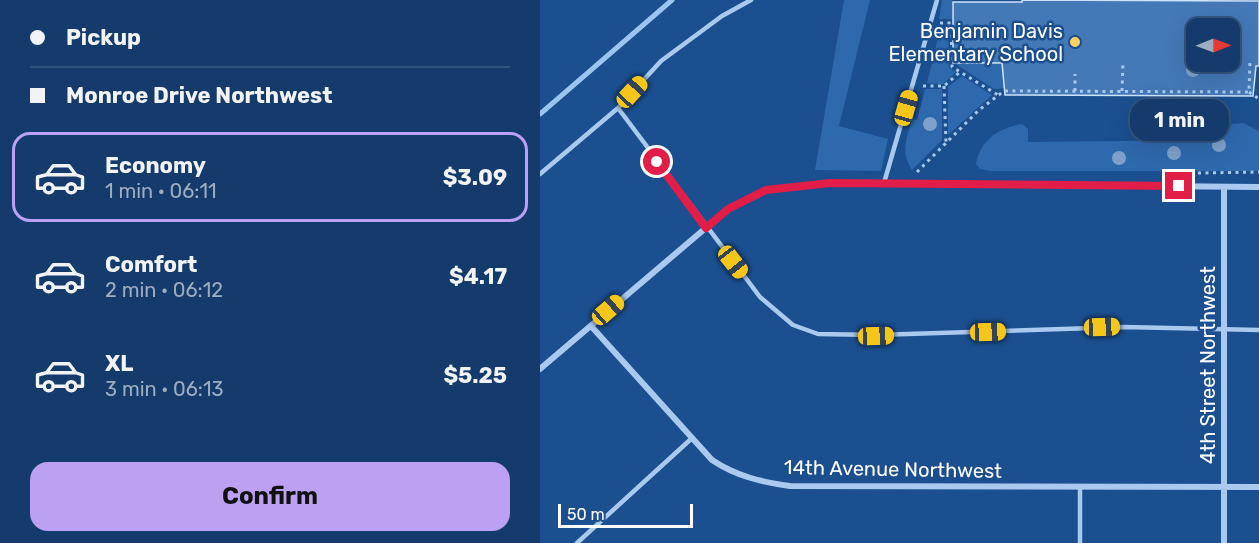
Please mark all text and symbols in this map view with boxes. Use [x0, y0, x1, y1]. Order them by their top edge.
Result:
north arrow [1186, 18, 1240, 72]
map controls [1186, 18, 1240, 72]
place label: Benjamin Davis Elementary School [889, 19, 1063, 66]
text: Pickup [66, 24, 141, 51]
marker: Benjamin Davis Elementary School [1068, 35, 1082, 49]
car [613, 73, 651, 111]
text: Monroe Drive Northwest [66, 82, 333, 109]
car [892, 88, 920, 128]
callout: 1 min [1130, 99, 1228, 141]
text: 1 min [1154, 108, 1205, 132]
route start [643, 148, 670, 175]
icon: car [33, 150, 87, 204]
text: Economy [105, 152, 206, 179]
text: $3.09 [443, 164, 507, 191]
route end [1165, 172, 1192, 199]
text: 1 min · 06:11 [105, 179, 217, 203]
car [715, 242, 751, 282]
icon: car [33, 249, 87, 303]
text: Comfort [105, 251, 197, 278]
text: $4.17 [449, 263, 507, 290]
street label: 4th Street Northwest [1196, 266, 1220, 464]
text: 2 min · 06:12 [105, 278, 223, 302]
car [589, 291, 627, 329]
car [1084, 317, 1120, 337]
car [970, 322, 1006, 342]
car [858, 326, 894, 346]
icon: car [33, 348, 87, 402]
text: XL [105, 350, 133, 377]
text: $5.25 [443, 362, 507, 389]
text: 3 min · 06:13 [105, 377, 224, 401]
street label: 14th Avenue Northwest [784, 455, 1002, 483]
button: Confirm [30, 462, 510, 531]
scale bar [558, 501, 693, 528]
text: 50 m [567, 505, 605, 524]

